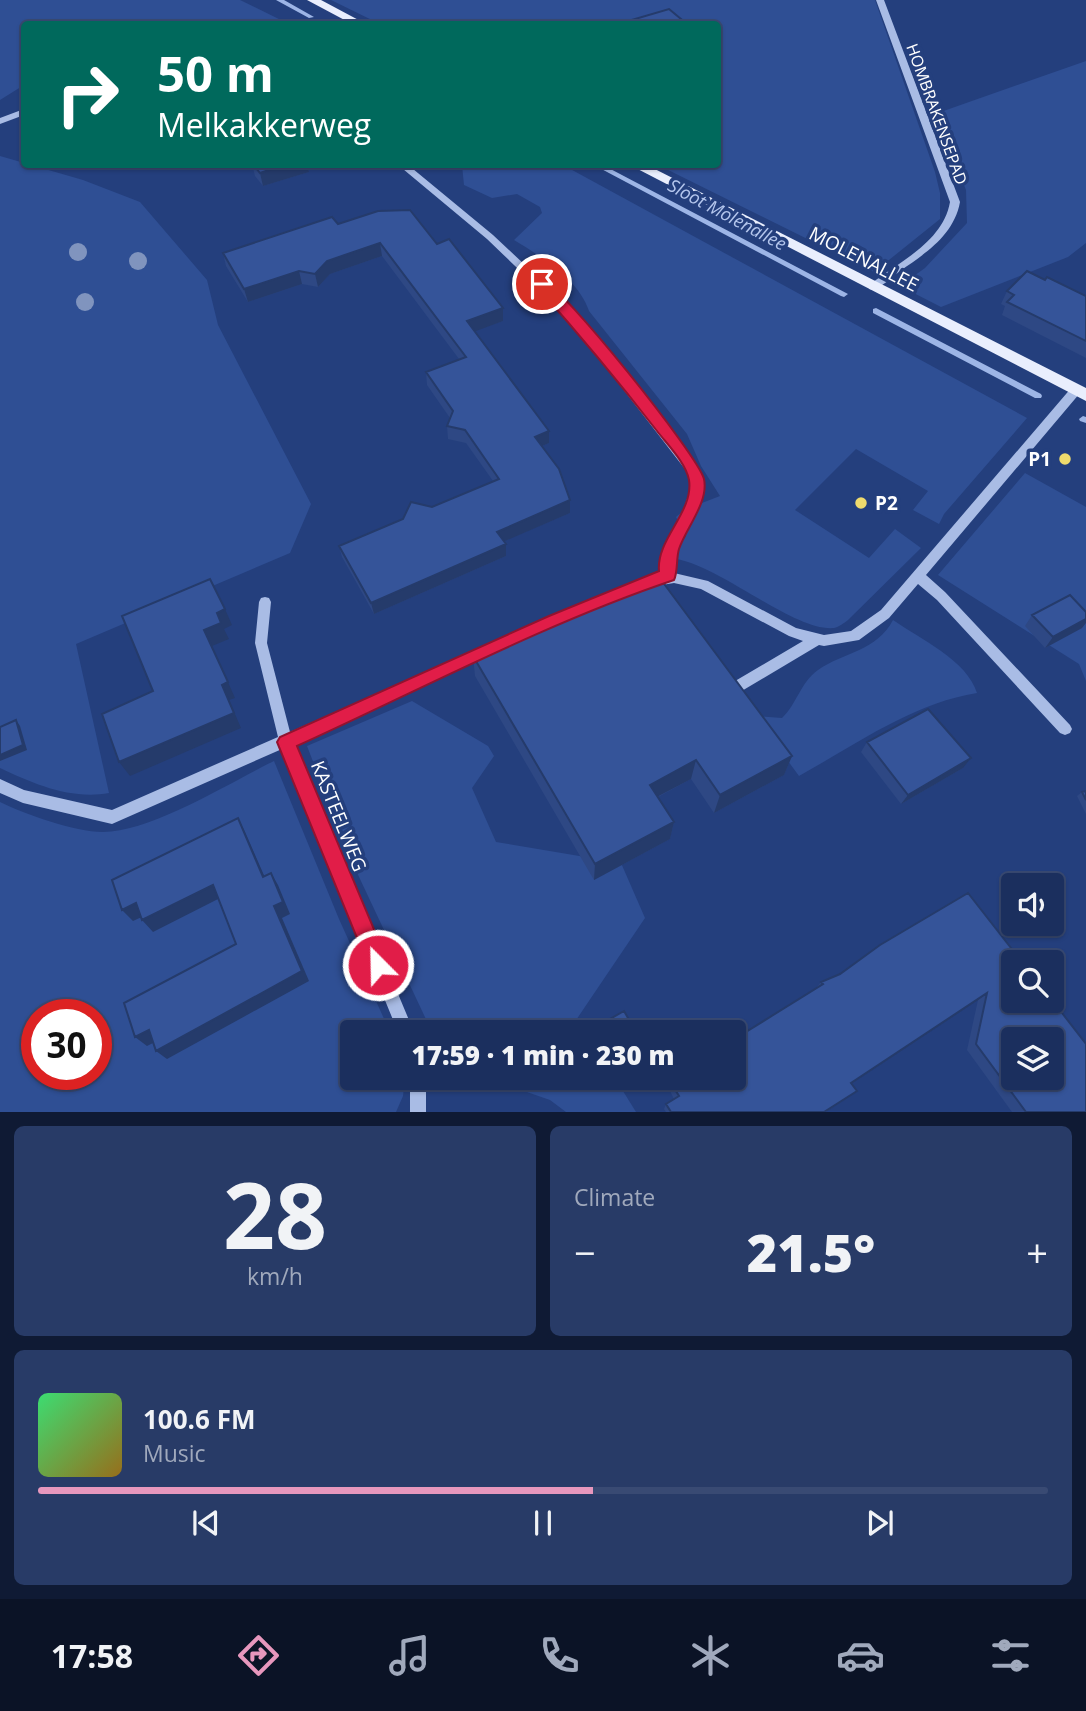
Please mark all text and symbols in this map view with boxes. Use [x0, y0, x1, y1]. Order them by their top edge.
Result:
text: 50 m [157, 40, 274, 106]
street label: HOMBRAKENSEPAD [901, 40, 973, 188]
icon: right [42, 49, 133, 140]
text: Melkakkerweg [157, 103, 371, 146]
water label: Sloot Molenallee [664, 173, 791, 255]
street label: MOLENALLEE [805, 220, 923, 298]
pin [512, 254, 572, 314]
icon: arrive [523, 265, 561, 303]
place label: P1 [1028, 446, 1051, 472]
marker: P1 [1057, 451, 1073, 467]
place label: P2 [875, 490, 898, 516]
marker: P2 [853, 495, 869, 511]
street label: KASTEELWEG [305, 757, 373, 875]
map controls [1001, 873, 1064, 1090]
button: sound [1001, 873, 1064, 936]
position arrow [341, 928, 415, 1002]
button: search [1001, 950, 1064, 1013]
speed limit sign: 30 [21, 999, 112, 1090]
button: layers [1001, 1027, 1064, 1090]
text: 17:59 · 1 min · 230 m [412, 1037, 674, 1073]
text: 28 [223, 1152, 327, 1276]
text: Climate [574, 1181, 655, 1213]
text: 21.5° [747, 1216, 875, 1287]
text: − [574, 1226, 596, 1278]
text: + [1026, 1226, 1048, 1278]
text: km/h [247, 1260, 303, 1292]
text: 100.6 FM [143, 1401, 255, 1437]
text: Music [143, 1437, 206, 1469]
icon: previous [187, 1504, 225, 1542]
icon: pause [524, 1504, 562, 1542]
icon: next [861, 1504, 899, 1542]
icon: directions [234, 1631, 283, 1680]
icon: music [385, 1631, 434, 1680]
icon: phone [535, 1631, 584, 1680]
icon: climate [686, 1631, 735, 1680]
icon: car [836, 1631, 885, 1680]
icon: filters [986, 1631, 1035, 1680]
text: 17:58 [51, 1634, 133, 1677]

